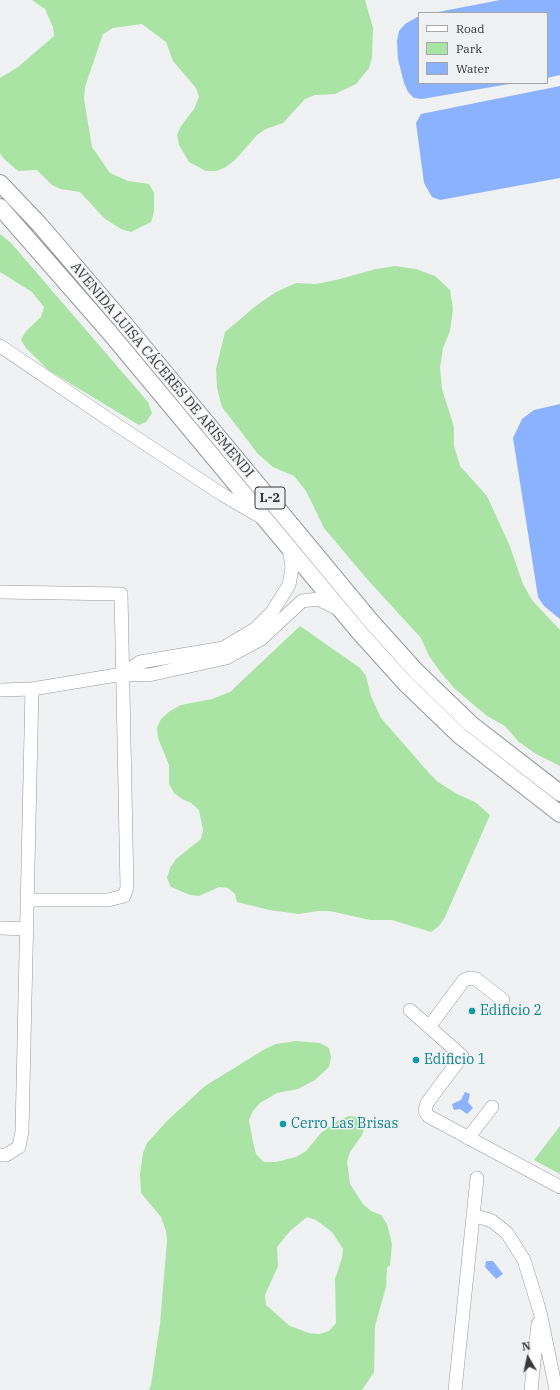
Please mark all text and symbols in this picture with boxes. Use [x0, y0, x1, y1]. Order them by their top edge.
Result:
legend [418, 12, 548, 84]
text: Road [456, 21, 485, 36]
text: Park [456, 41, 482, 56]
text: Water [456, 61, 489, 76]
street label: AVENIDA LUISA CÁCERES DE ARISMENDI [67, 259, 257, 481]
road number: L-2 [255, 487, 285, 509]
place label: Edificio 2 [480, 1003, 542, 1019]
marker: Edificio 2 [467, 1006, 477, 1016]
place label: Edificio 1 [424, 1052, 486, 1068]
marker: Edificio 1 [411, 1055, 421, 1065]
place label: Cerro Las Brisas [291, 1116, 398, 1132]
marker: Cerro Las Brisas [278, 1119, 288, 1129]
north arrow [508, 1338, 548, 1378]
text: N [521, 1339, 532, 1354]

